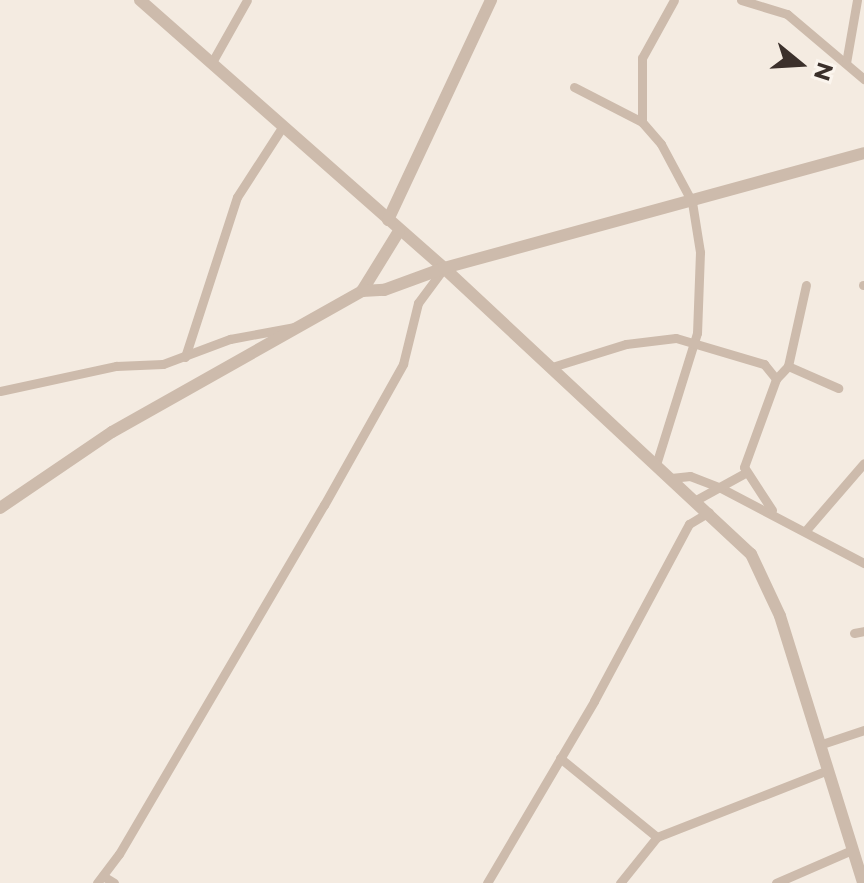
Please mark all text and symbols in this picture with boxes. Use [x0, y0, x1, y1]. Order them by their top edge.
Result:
north arrow [760, 24, 840, 104]
text: N [808, 59, 839, 84]

